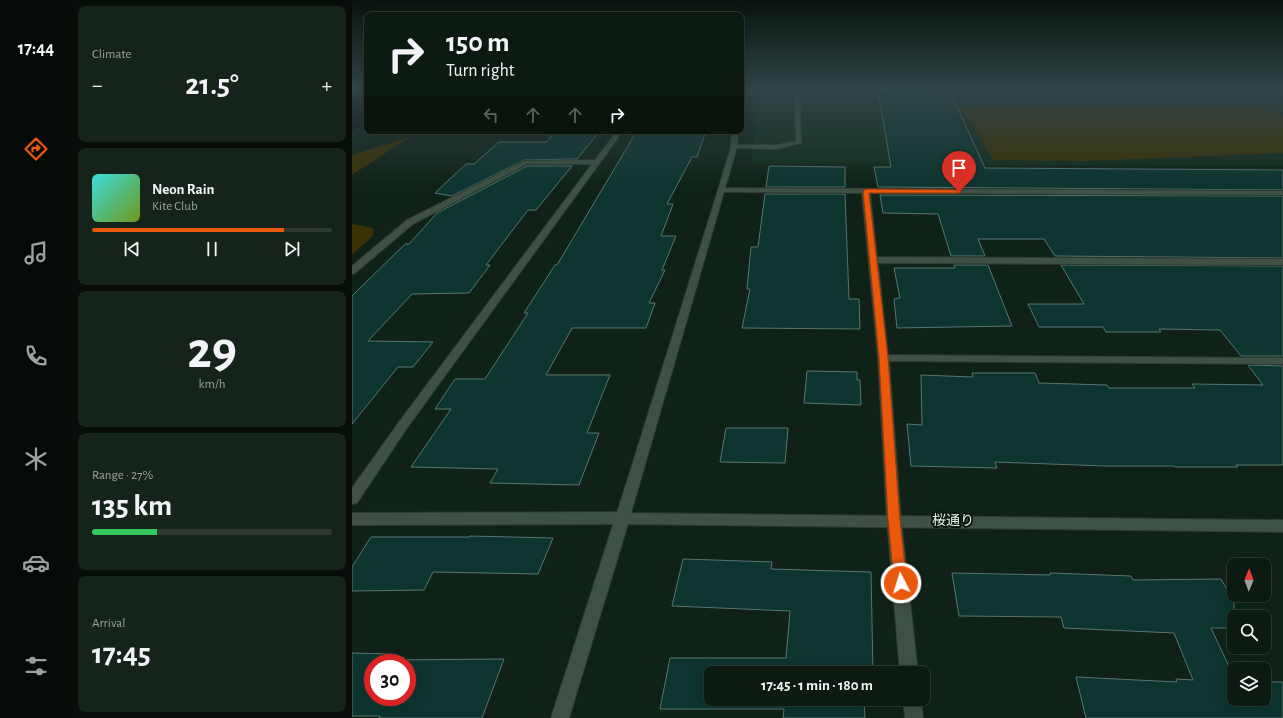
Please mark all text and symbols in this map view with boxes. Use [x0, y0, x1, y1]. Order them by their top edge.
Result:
icon: right [380, 28, 432, 80]
text: 150 m [446, 29, 510, 57]
text: 17:44 [18, 40, 54, 58]
text: Climate [92, 48, 131, 61]
text: Turn right [446, 62, 515, 80]
text: 21.5° [185, 70, 239, 100]
text: − [92, 74, 103, 96]
text: + [321, 74, 332, 96]
icon: left [480, 104, 502, 126]
icon: ahead [522, 104, 544, 126]
icon: ahead [564, 104, 586, 126]
icon: right [606, 104, 628, 126]
icon: directions [22, 135, 50, 163]
pin [942, 151, 976, 192]
icon: arrive [948, 157, 970, 179]
text: Neon Rain [152, 182, 214, 197]
text: Kite Club [152, 200, 198, 213]
icon: previous [121, 238, 143, 260]
icon: pause [201, 238, 223, 260]
icon: next [281, 238, 303, 260]
icon: music [22, 239, 50, 267]
text: 29 [187, 325, 237, 377]
icon: phone [22, 342, 50, 370]
text: km/h [199, 378, 225, 391]
icon: climate [22, 445, 50, 473]
text: Range · 27% [92, 469, 153, 482]
text: 135 km [92, 491, 172, 521]
street label: 桜通り [932, 513, 974, 528]
icon: car [22, 549, 50, 577]
north arrow [1227, 558, 1271, 602]
map controls [1227, 558, 1271, 706]
position arrow [880, 562, 922, 604]
button: search [1227, 610, 1271, 654]
text: Arrival [92, 617, 125, 630]
text: 17:45 [92, 639, 151, 669]
icon: filters [22, 652, 50, 680]
speed limit sign: 30 [364, 654, 416, 706]
button: layers [1227, 662, 1271, 706]
text: 17:45 · 1 min · 180 m [761, 678, 873, 693]

